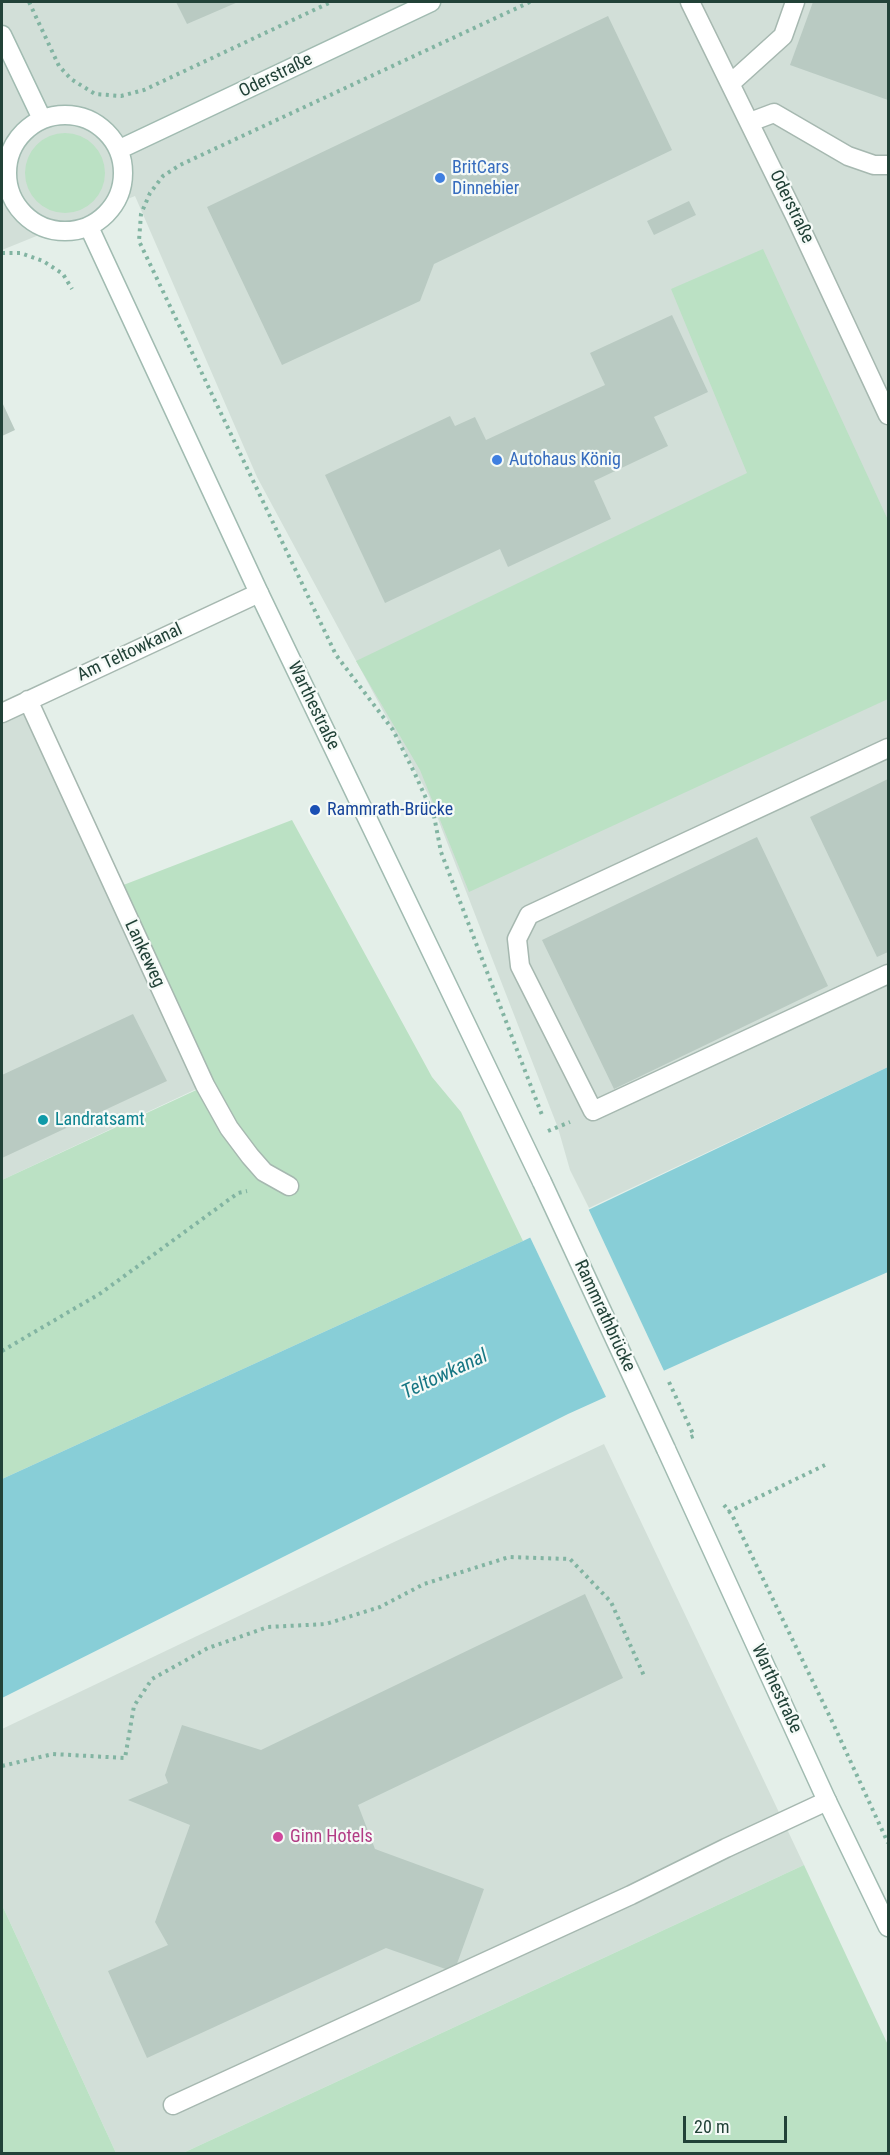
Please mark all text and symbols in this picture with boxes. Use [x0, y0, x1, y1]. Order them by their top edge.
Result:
street label: Oderstraße [236, 49, 316, 103]
place label: BritCars Dinnebier [452, 157, 519, 200]
street label: Oderstraße [764, 167, 818, 247]
marker: BritCars Dinnebier [433, 171, 447, 185]
place label: Autohaus König [509, 449, 621, 471]
marker: Autohaus König [490, 453, 504, 467]
street label: Am Teltowkanal [74, 619, 186, 687]
street label: Warthestraße [282, 658, 344, 754]
place label: Rammrath-Brücke [327, 799, 453, 821]
marker: Rammrath-Brücke [308, 803, 322, 817]
street label: Lankeweg [119, 917, 169, 991]
place label: Landratsamt [55, 1109, 145, 1131]
marker: Landratsamt [36, 1113, 50, 1127]
street label: Rammrathbrücke [569, 1257, 639, 1375]
water label: Teltowkanal [398, 1345, 492, 1405]
street label: Warthestraße [746, 1641, 806, 1737]
place label: Ginn Hotels [290, 1826, 373, 1848]
marker: Ginn Hotels [271, 1830, 285, 1844]
scale bar [686, 2104, 790, 2142]
text: 20 m [694, 2116, 729, 2137]

